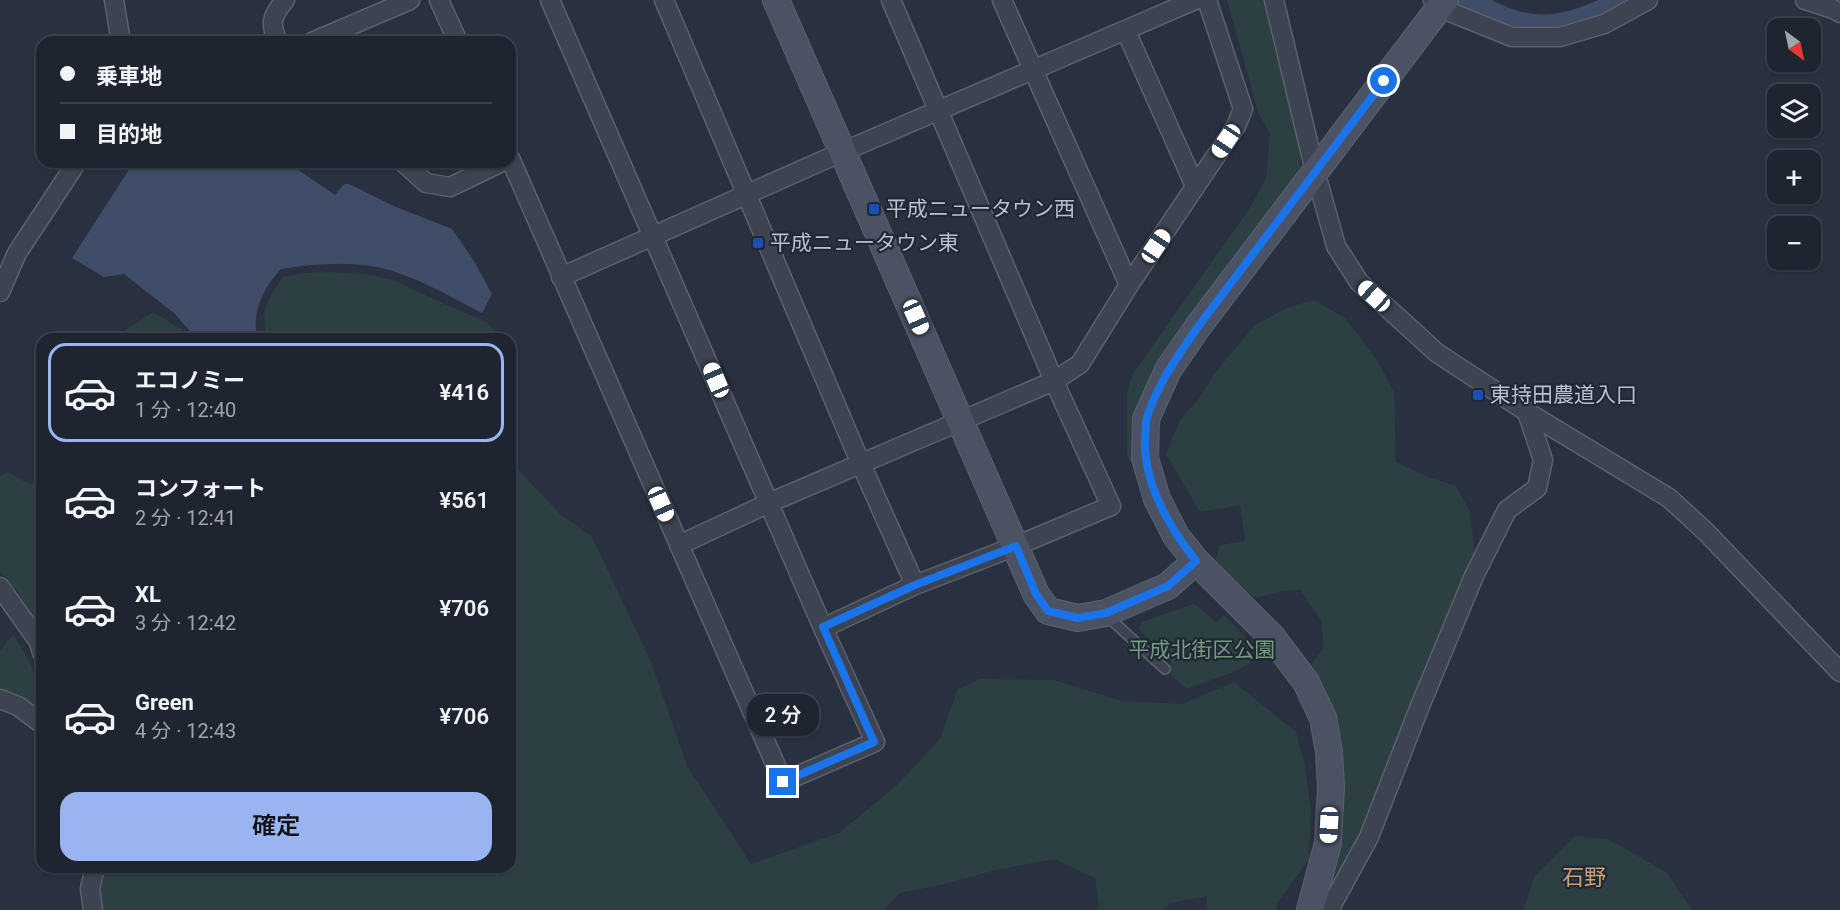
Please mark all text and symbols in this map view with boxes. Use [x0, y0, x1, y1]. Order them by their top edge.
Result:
north arrow [1767, 18, 1821, 72]
map controls [1767, 18, 1821, 270]
text: 乗車地 [96, 64, 162, 89]
route start [1370, 67, 1397, 94]
button: layers [1767, 84, 1821, 138]
car [1208, 121, 1244, 161]
text: 目的地 [96, 122, 162, 147]
button: + [1767, 150, 1821, 204]
place label: 平成ニュータウン西 [886, 197, 1075, 221]
marker: 平成ニュータウン西 [867, 202, 881, 216]
button: − [1767, 216, 1821, 270]
car [1138, 226, 1174, 266]
place label: 平成ニュータウン東 [770, 231, 959, 255]
marker: 平成ニュータウン東 [751, 236, 765, 250]
car [1355, 277, 1393, 315]
car [900, 297, 932, 337]
car [701, 360, 731, 400]
icon: car [63, 366, 117, 420]
text: エコノミー [135, 368, 245, 393]
text: ¥416 [440, 380, 489, 405]
place label: 東持田農道入口 [1490, 383, 1637, 407]
marker: 東持田農道入口 [1471, 388, 1485, 402]
text: 1 分 · 12:40 [135, 398, 236, 422]
icon: car [63, 474, 117, 528]
text: コンフォート [135, 476, 266, 501]
car [645, 484, 677, 524]
text: ¥561 [440, 488, 489, 513]
text: 2 分 · 12:41 [135, 506, 236, 530]
icon: car [63, 582, 117, 636]
text: XL [135, 582, 161, 607]
text: ¥706 [440, 596, 489, 621]
text: 3 分 · 12:42 [135, 611, 236, 635]
park label: 平成北街区公園 [1129, 638, 1276, 662]
icon: car [63, 690, 117, 744]
text: Green [135, 690, 194, 715]
callout: 2 分 [747, 695, 819, 737]
text: 2 分 [765, 703, 801, 727]
text: ¥706 [440, 704, 489, 729]
text: 4 分 · 12:43 [135, 719, 236, 743]
route end [769, 768, 796, 795]
button: 確定 [60, 792, 492, 861]
car [1319, 807, 1339, 843]
district label: 石野 [1562, 865, 1606, 890]

